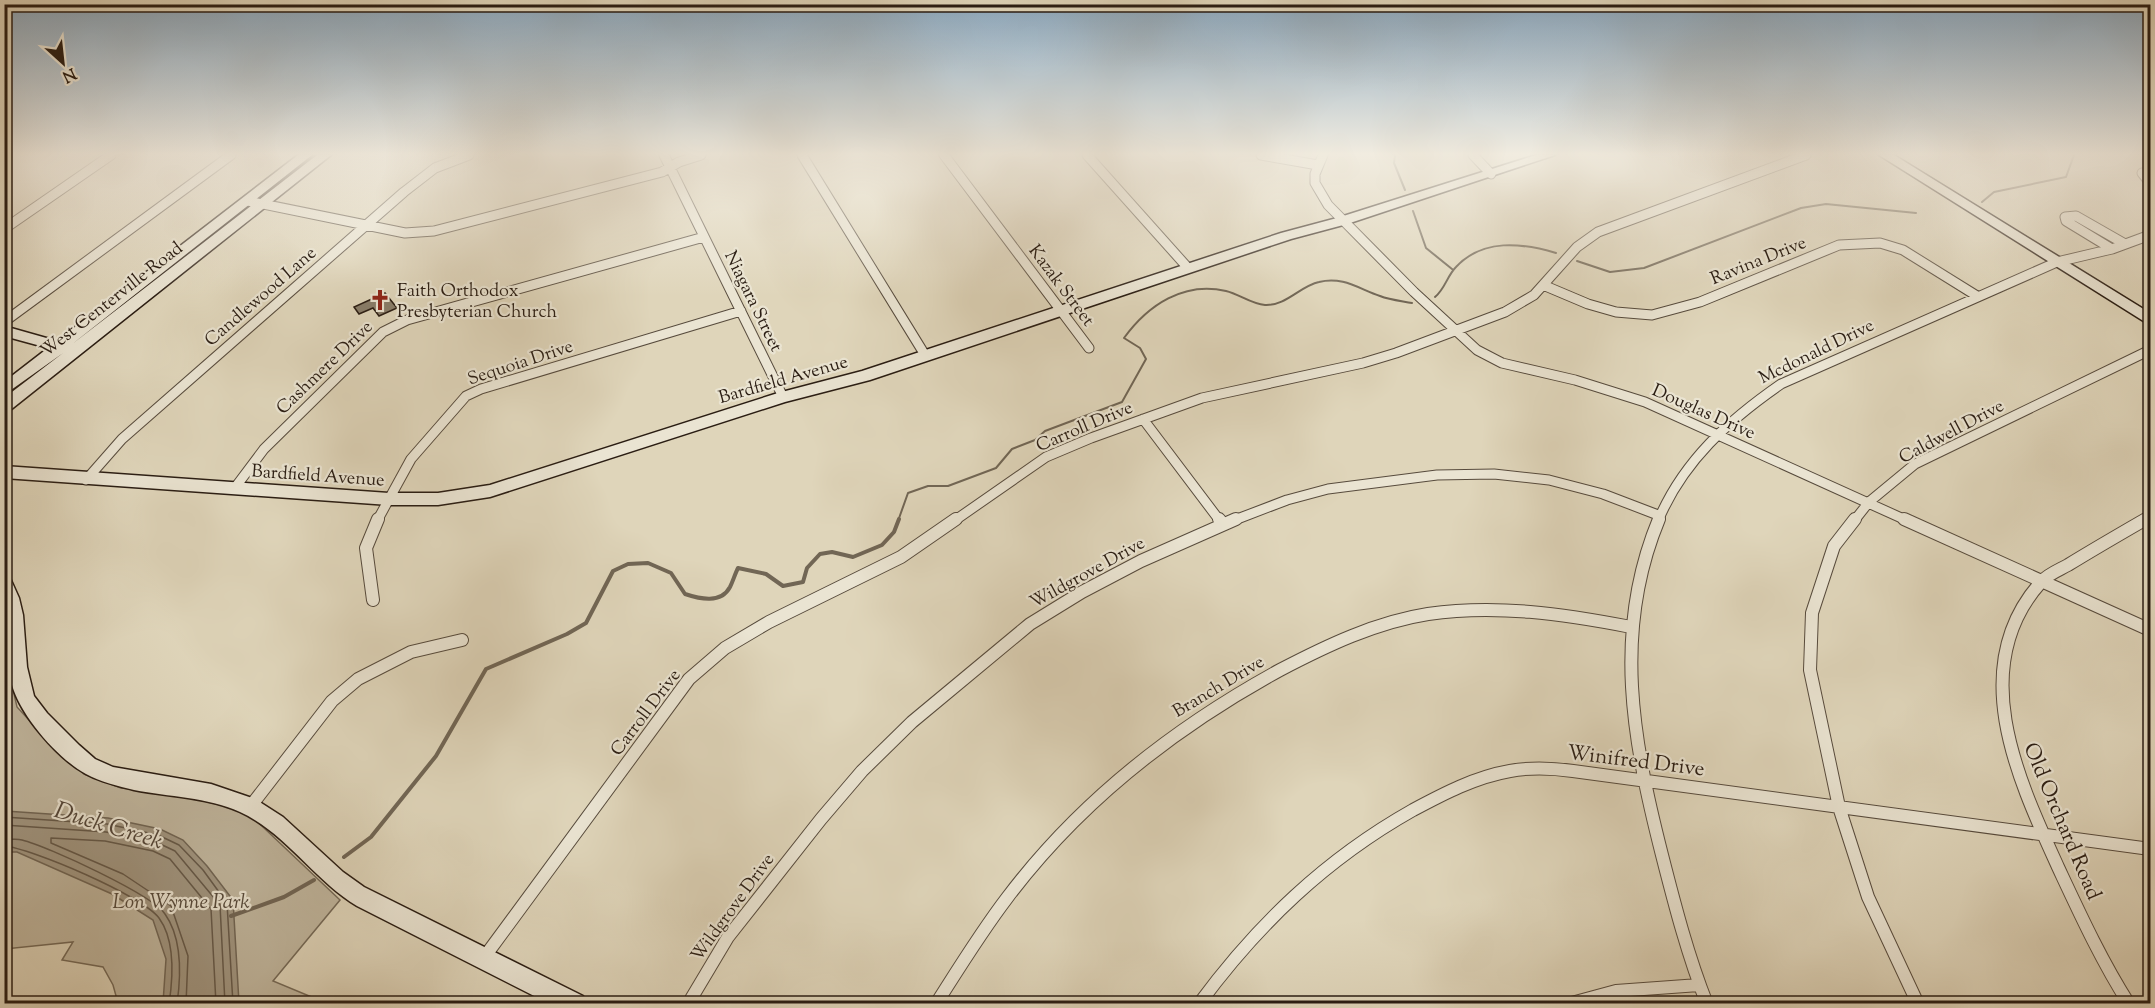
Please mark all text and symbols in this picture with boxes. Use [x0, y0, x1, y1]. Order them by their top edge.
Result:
north arrow [33, 33, 93, 93]
text: N [58, 61, 80, 87]
street label: Ravina Drive [1707, 231, 1811, 293]
street label: West Centerville Road [35, 236, 189, 365]
street label: Kazak Street [1021, 240, 1100, 333]
street label: Candlewood Lane [200, 242, 323, 354]
street label: Niagara Street [716, 247, 788, 357]
place label: Faith Orthodox Presbyterian Church [397, 279, 557, 326]
church icon: Faith Orthodox Presbyterian Church [368, 288, 392, 312]
street label: Mcdonald Drive [1755, 314, 1879, 392]
street label: Cashmere Drive [271, 315, 380, 421]
street label: Sequoia Drive [464, 335, 577, 393]
street label: Bardfield Avenue [716, 350, 851, 412]
street label: Douglas Drive [1647, 378, 1759, 447]
street label: Caldwell Drive [1895, 394, 2009, 471]
street label: Carroll Drive [1032, 396, 1137, 460]
street label: Bardfield Avenue [250, 459, 385, 495]
street label: Wildgrove Drive [1026, 531, 1150, 616]
street label: Branch Drive [1168, 650, 1270, 725]
street label: Carroll Drive [605, 664, 688, 762]
street label: Old Orchard Road [2014, 738, 2108, 905]
street label: Winifred Drive [1565, 739, 1706, 785]
water label: Duck Creek [50, 794, 167, 860]
street label: Wildgrove Drive [685, 849, 782, 968]
park label: Lon Wynne Park [112, 888, 250, 918]

